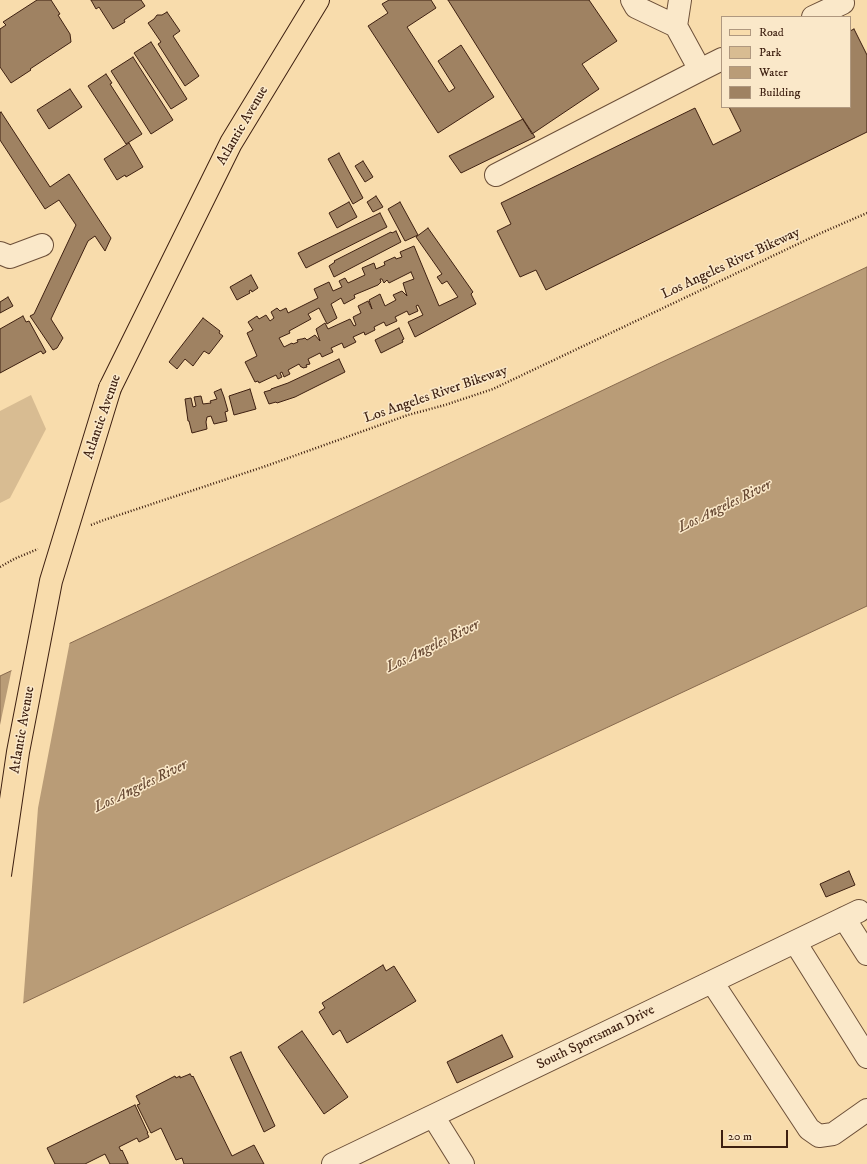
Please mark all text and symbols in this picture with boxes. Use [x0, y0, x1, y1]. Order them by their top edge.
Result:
legend [721, 16, 851, 108]
text: Road [759, 25, 784, 40]
text: Park [759, 45, 781, 60]
text: Water [759, 65, 788, 80]
street label: Atlantic Avenue [214, 84, 272, 168]
text: Building [759, 85, 800, 100]
street label: Los Angeles River Bikeway [659, 225, 803, 303]
street label: Los Angeles River Bikeway [362, 363, 510, 427]
street label: Atlantic Avenue [81, 373, 125, 461]
water label: Los Angeles River [675, 477, 775, 537]
water label: Los Angeles River [383, 617, 483, 677]
street label: Atlantic Avenue [7, 685, 39, 775]
water label: Los Angeles River [91, 757, 191, 817]
street label: South Sportsman Drive [534, 1002, 658, 1074]
scale bar [723, 1122, 790, 1148]
text: 20 m [728, 1129, 752, 1144]

